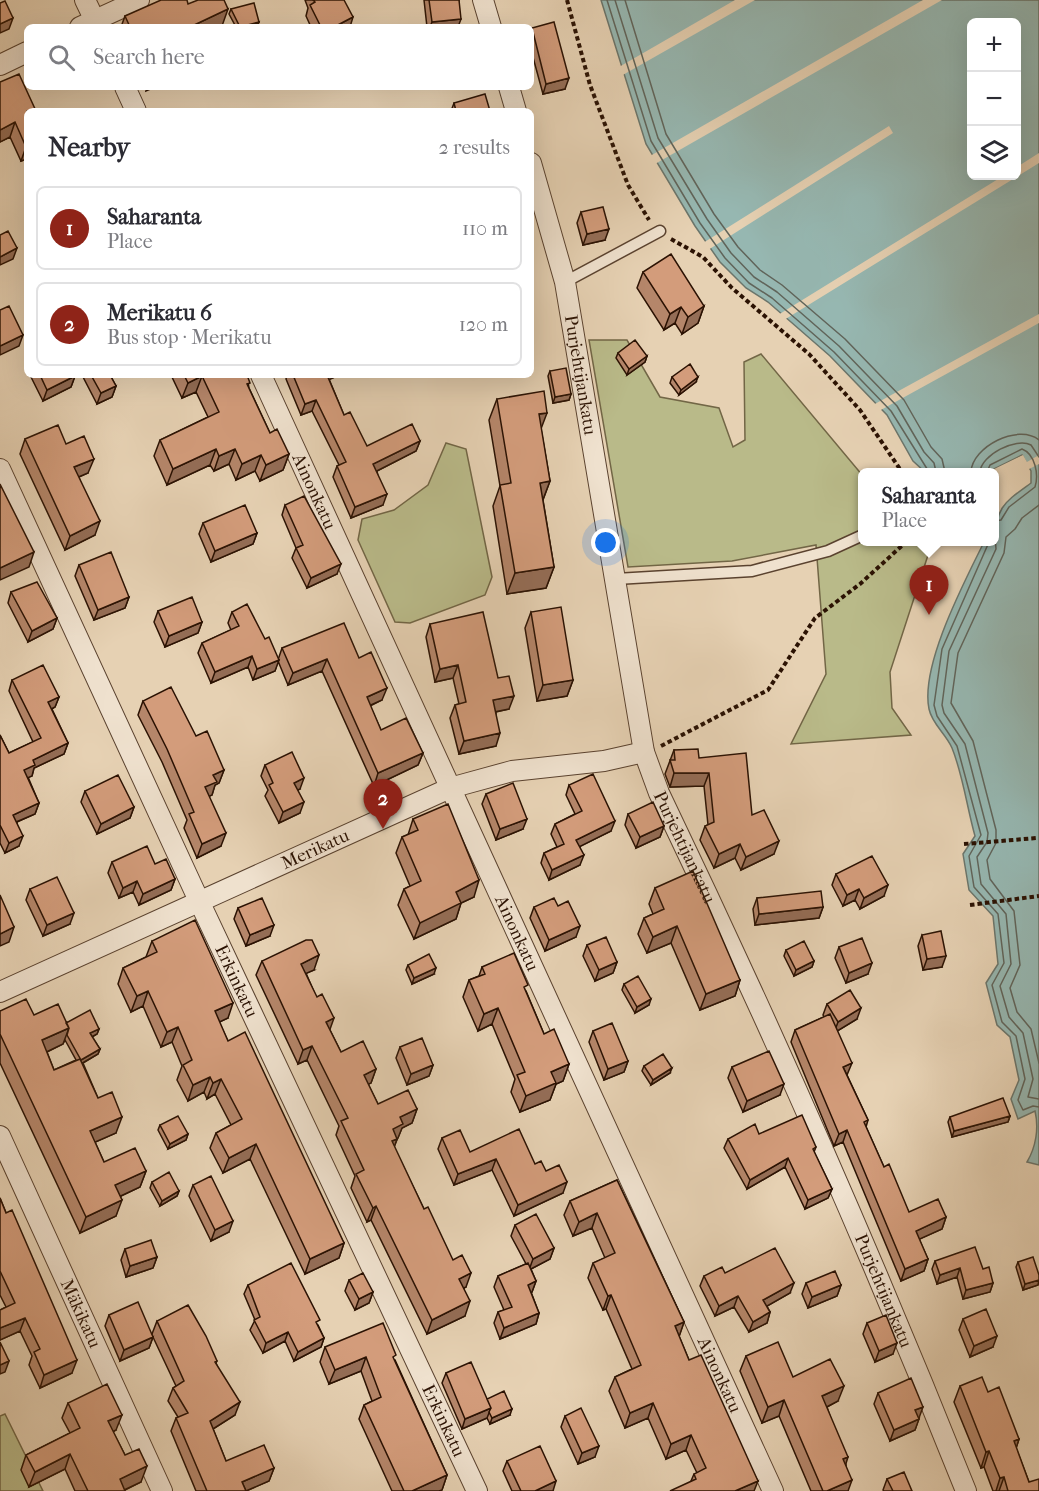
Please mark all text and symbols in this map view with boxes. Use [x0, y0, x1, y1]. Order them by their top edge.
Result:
map controls [967, 18, 1021, 180]
button: + [967, 18, 1021, 72]
search box [24, 24, 534, 90]
icon: search [45, 41, 78, 74]
text: Search here [93, 44, 205, 70]
button: − [967, 72, 1021, 126]
button: layers [967, 126, 1021, 180]
text: Nearby [48, 132, 130, 163]
text: 2 results [439, 136, 510, 159]
text: Saharanta [107, 204, 201, 230]
text: 1 [66, 217, 73, 240]
text: 110 m [462, 217, 508, 240]
text: Place [107, 230, 153, 253]
text: Merikatu 6 [107, 300, 212, 326]
text: 2 [64, 313, 75, 336]
text: 120 m [459, 313, 508, 336]
street label: Purjehtijankatu [560, 313, 601, 437]
text: Bus stop · Merikatu [107, 326, 271, 349]
street label: Ainonkatu [288, 449, 341, 533]
popup [858, 468, 999, 546]
text: Saharanta [881, 483, 976, 509]
text: Place [881, 509, 927, 532]
your location [591, 528, 620, 557]
pin: 1 [910, 566, 948, 615]
pin: 2 [364, 780, 403, 829]
street label: Purjehtijankatu [649, 788, 720, 907]
street label: Merikatu [278, 825, 352, 874]
street label: Ainonkatu [490, 891, 543, 974]
street label: Erkinkatu [211, 941, 263, 1021]
street label: Purjehtijankatu [850, 1230, 917, 1351]
street label: Mäkikatu [56, 1276, 106, 1351]
street label: Ainonkatu [693, 1333, 746, 1416]
street label: Erkinkatu [418, 1381, 470, 1460]

